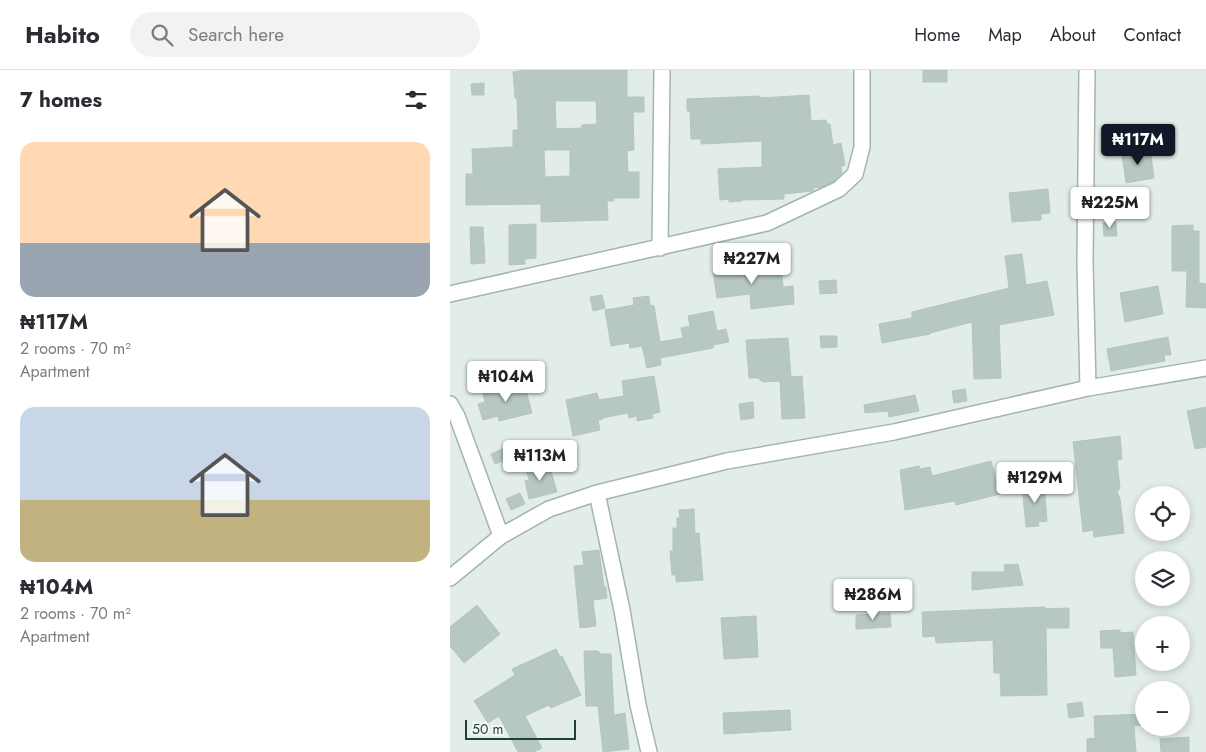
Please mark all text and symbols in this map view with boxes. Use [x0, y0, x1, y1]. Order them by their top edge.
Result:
search box [130, 12, 480, 57]
text: Habito [25, 17, 100, 52]
icon: search [148, 21, 176, 49]
text: Search here [188, 21, 284, 48]
text: Home [914, 22, 960, 48]
text: Map [988, 22, 1022, 48]
text: About [1050, 22, 1095, 48]
text: Contact [1123, 22, 1181, 48]
text: 7 homes [20, 85, 102, 115]
icon: filters [402, 86, 430, 114]
pin: ₦117M [1103, 124, 1173, 166]
text: ₦117M [1112, 128, 1164, 151]
icon: home [180, 175, 270, 265]
pin: ₦225M [1075, 186, 1145, 229]
text: ₦225M [1081, 191, 1139, 214]
pin: ₦227M [717, 242, 787, 285]
text: ₦227M [724, 247, 780, 270]
text: ₦117M [20, 307, 88, 337]
text: 2 rooms · 70 m² [20, 337, 131, 360]
text: Apartment [20, 360, 90, 383]
pin: ₦104M [471, 360, 541, 403]
text: ₦104M [478, 365, 534, 388]
icon: home [180, 440, 270, 530]
pin: ₦113M [505, 440, 575, 482]
text: ₦113M [514, 444, 566, 467]
pin: ₦129M [1000, 462, 1070, 504]
text: ₦129M [1007, 466, 1063, 489]
map controls [1135, 486, 1190, 736]
button: locate [1135, 486, 1190, 541]
button: layers [1135, 551, 1190, 606]
text: ₦104M [20, 572, 93, 602]
pin: ₦286M [838, 578, 908, 621]
text: ₦286M [844, 583, 902, 606]
text: 2 rooms · 70 m² [20, 602, 131, 625]
button: + [1135, 616, 1190, 671]
text: Apartment [20, 625, 90, 648]
button: − [1135, 681, 1190, 736]
scale bar [465, 717, 576, 740]
text: 50 m [472, 719, 503, 739]

